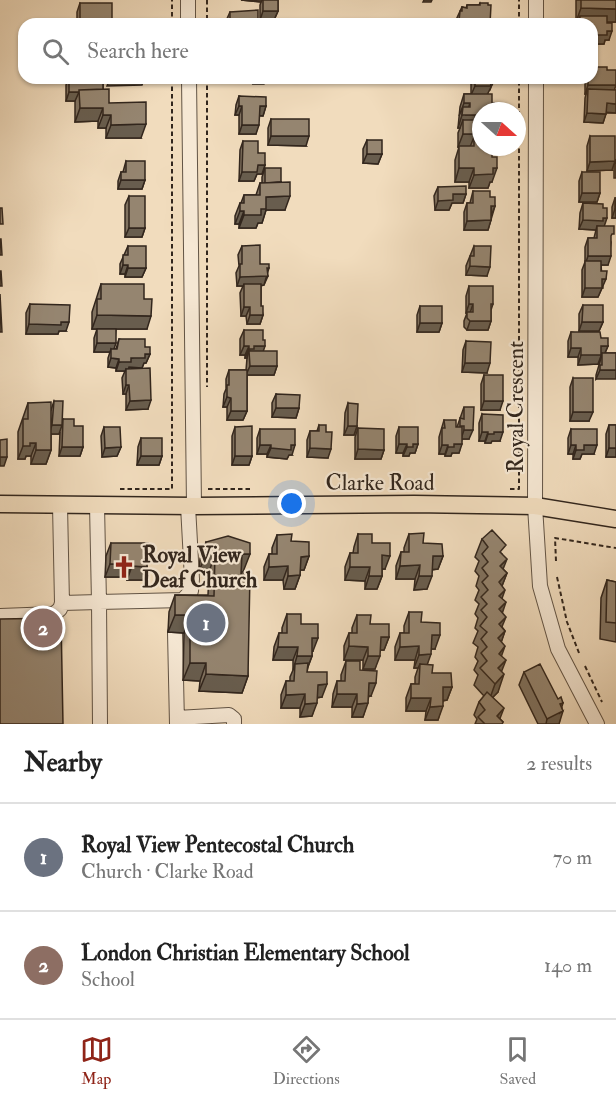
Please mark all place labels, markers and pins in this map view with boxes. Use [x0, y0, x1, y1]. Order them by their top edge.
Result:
place label: Royal View Deaf Church [142, 541, 258, 594]
church icon: Royal View Deaf Church [111, 554, 137, 580]
pin: 1 [186, 600, 226, 646]
pin: 2 [24, 606, 63, 650]

